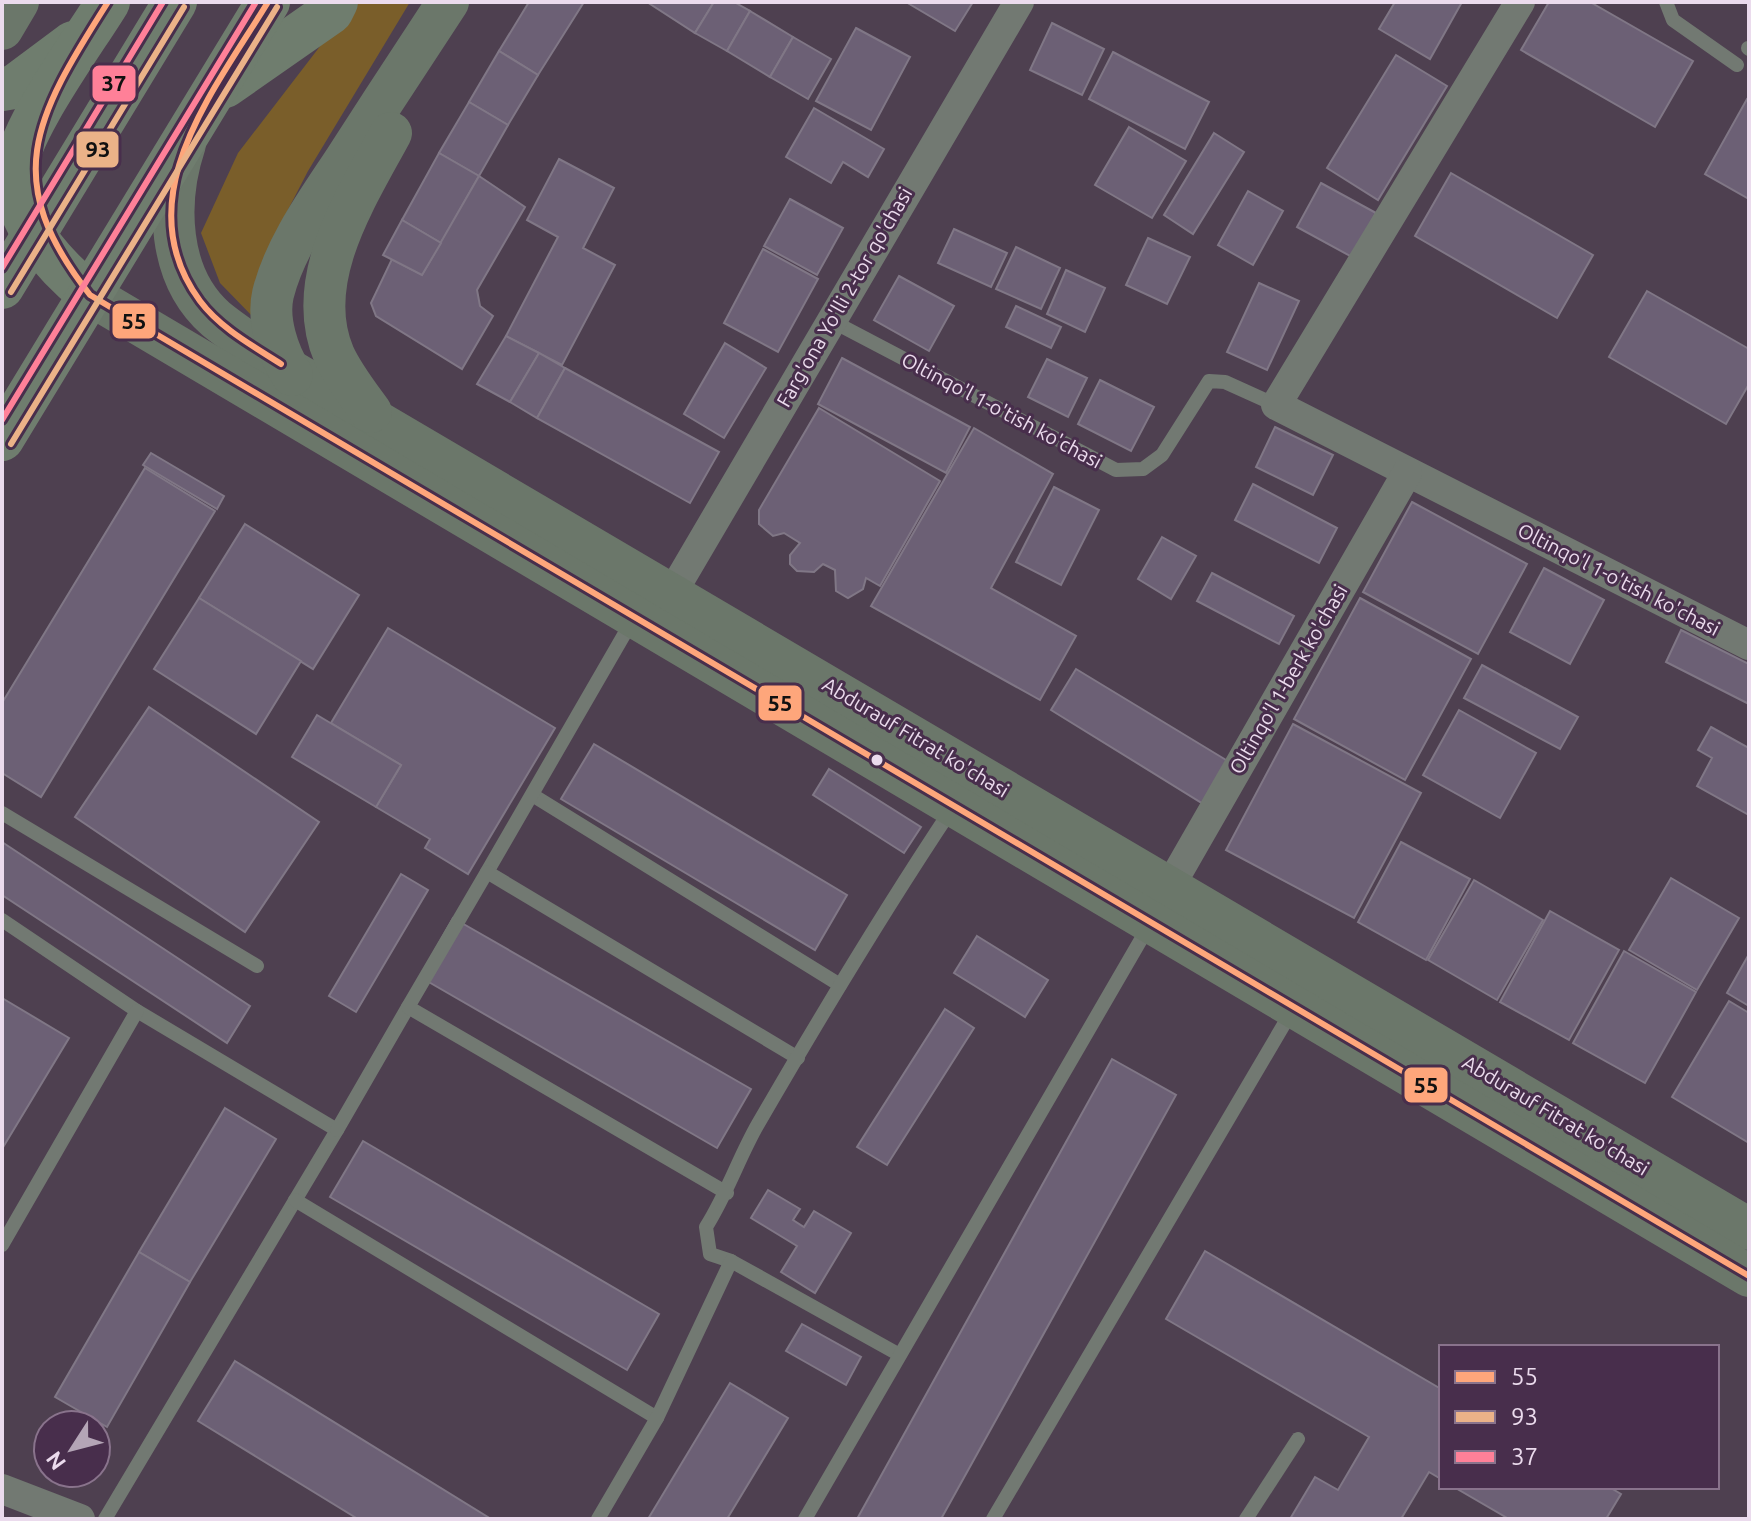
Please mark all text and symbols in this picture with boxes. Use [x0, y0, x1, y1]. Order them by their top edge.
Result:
line badge: 37 [91, 64, 137, 103]
text: 37 [102, 70, 126, 95]
line badge: 93 [75, 130, 120, 169]
text: 93 [86, 136, 110, 161]
street label: Farg'ona Yo'lli 2-tor qo'chasi [772, 183, 916, 411]
line badge: 55 [111, 302, 157, 340]
text: 55 [122, 308, 146, 333]
street label: Oltinqo'l 1-o'tish ko'chasi [898, 347, 1106, 473]
street label: Oltinqo'l 1-o'tish ko'chasi [1514, 518, 1724, 640]
street label: Oltinqo'l 1-berk ko'chasi [1224, 580, 1352, 778]
street label: Abdurauf Fitrat ko'chasi [819, 672, 1013, 802]
line badge: 55 [757, 684, 803, 722]
text: 55 [768, 690, 792, 715]
unlabelled marker [869, 752, 885, 768]
street label: Abdurauf Fitrat ko'chasi [1459, 1050, 1653, 1180]
line badge: 55 [1403, 1066, 1449, 1104]
text: 55 [1414, 1072, 1438, 1097]
legend [1439, 1345, 1719, 1489]
text: 55 [1511, 1363, 1538, 1390]
text: 93 [1511, 1403, 1538, 1430]
north arrow [32, 1409, 112, 1489]
text: 37 [1511, 1443, 1538, 1470]
text: N [40, 1447, 70, 1475]

